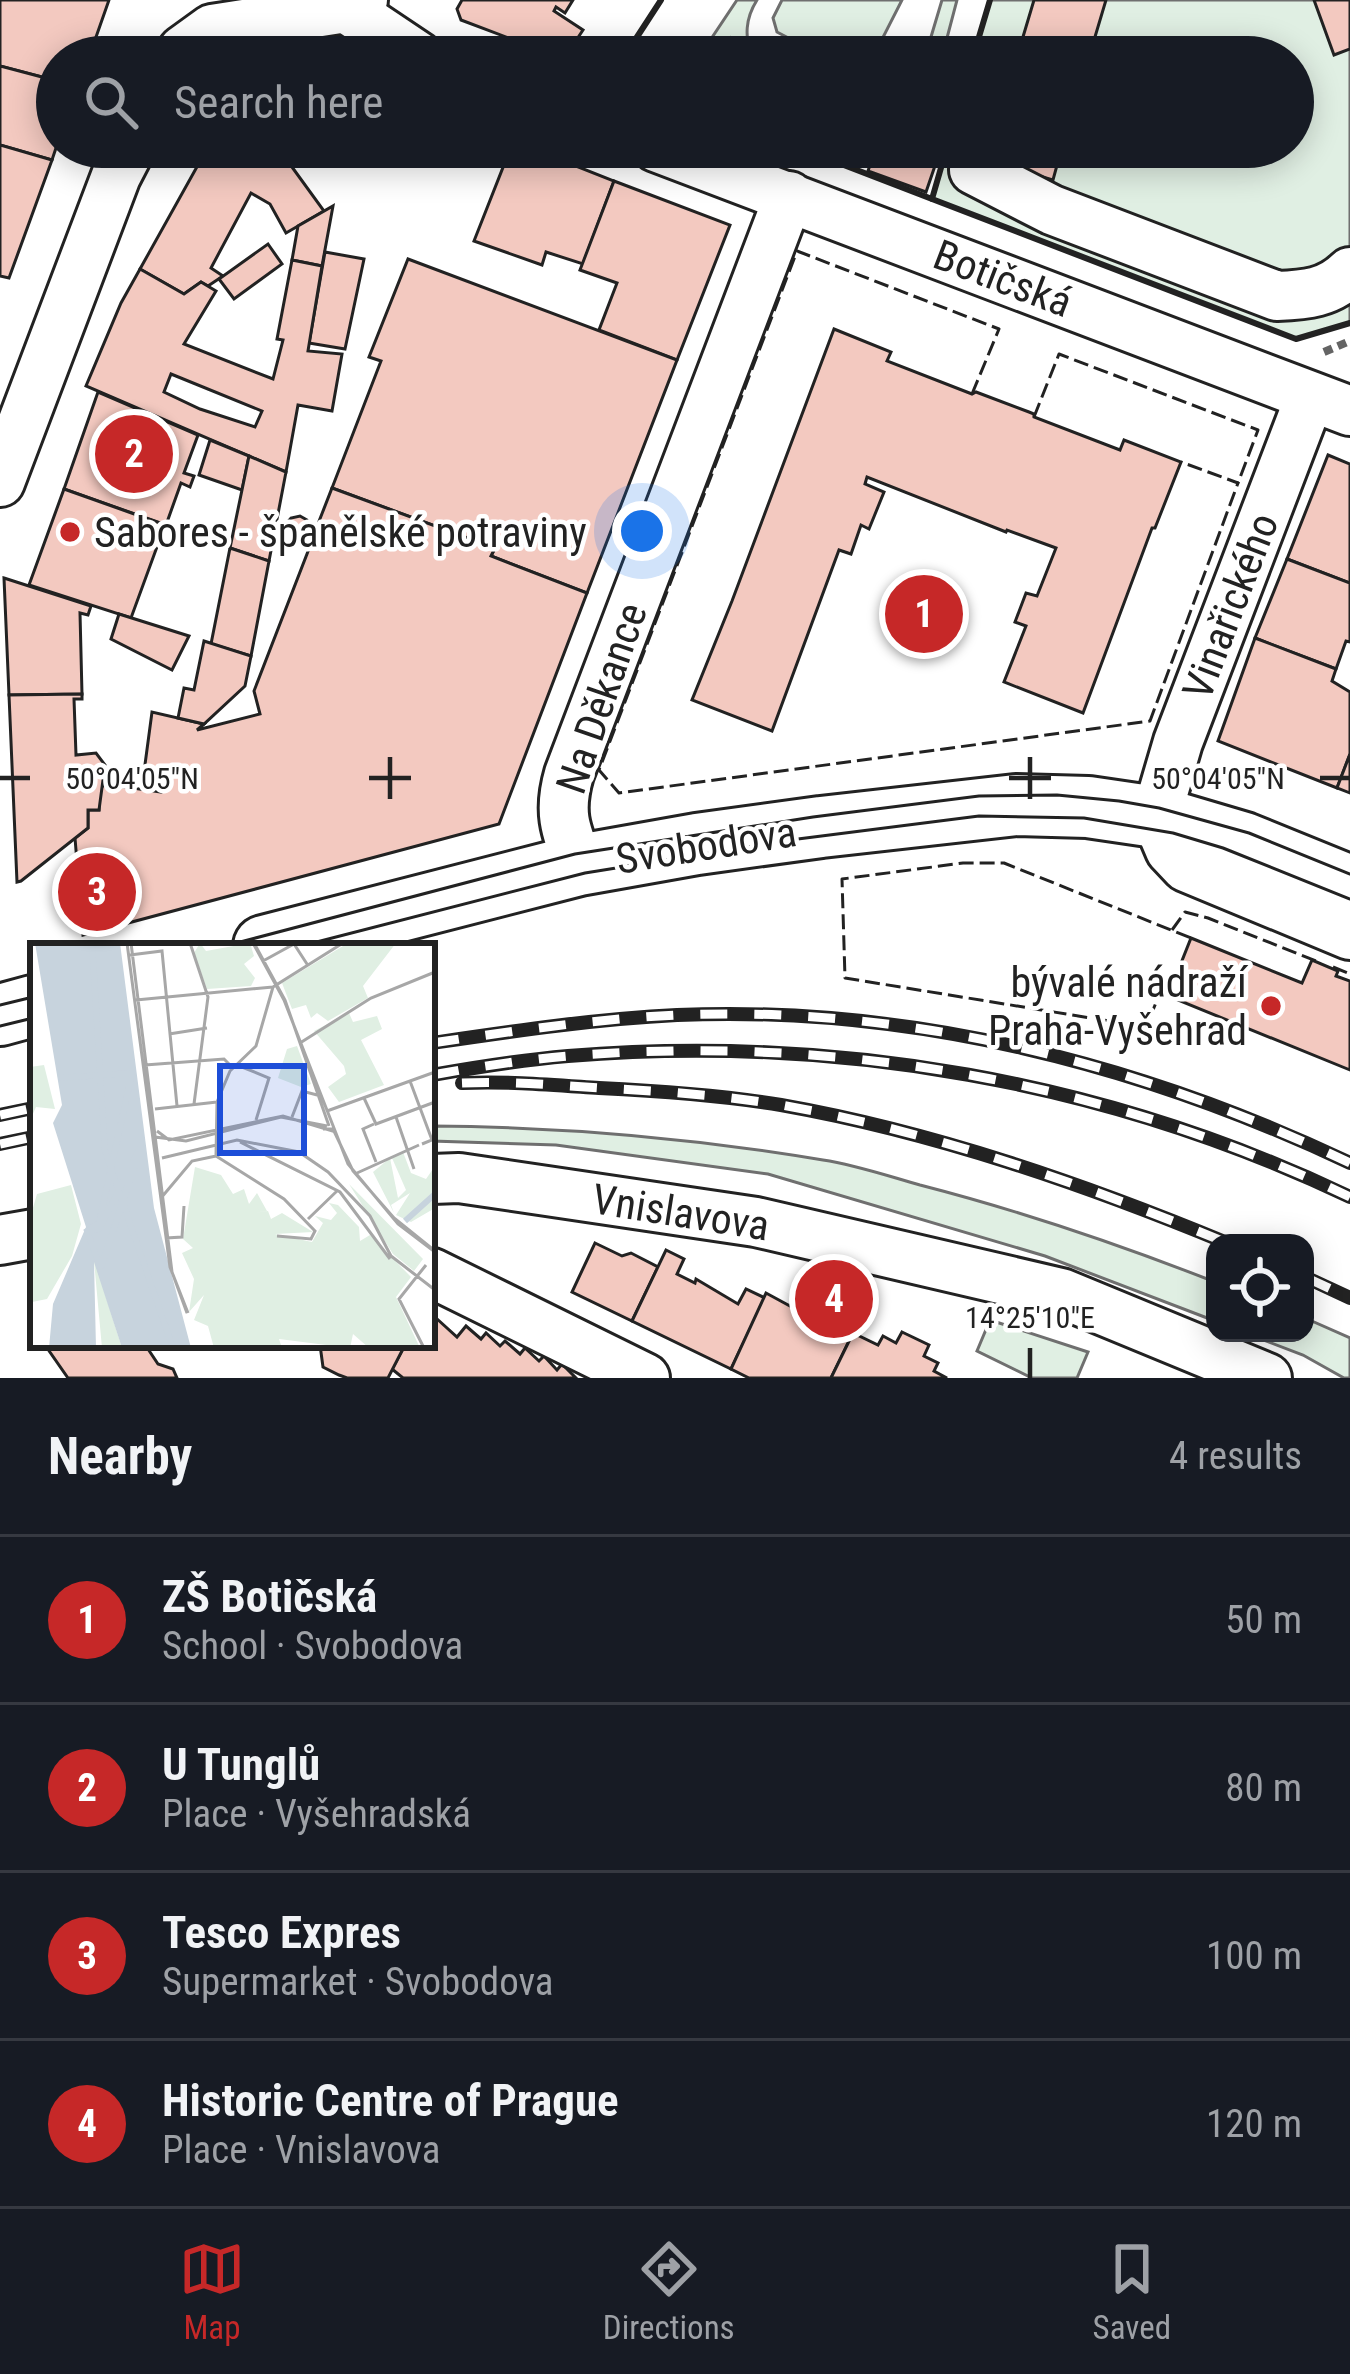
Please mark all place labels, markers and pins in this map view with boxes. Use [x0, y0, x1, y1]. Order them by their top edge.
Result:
pin: 2 [95, 409, 173, 499]
place label: Sabores - španělské potraviny [94, 508, 587, 557]
marker: Sabores - španělské potraviny [57, 519, 83, 545]
pin: 1 [885, 569, 963, 659]
pin: 3 [58, 847, 136, 937]
place label: bývalé nádraží Praha-Vyšehrad [988, 958, 1249, 1055]
marker: bývalé nádraží Praha-Vyšehrad [1258, 993, 1284, 1019]
pin: 4 [795, 1254, 873, 1344]

